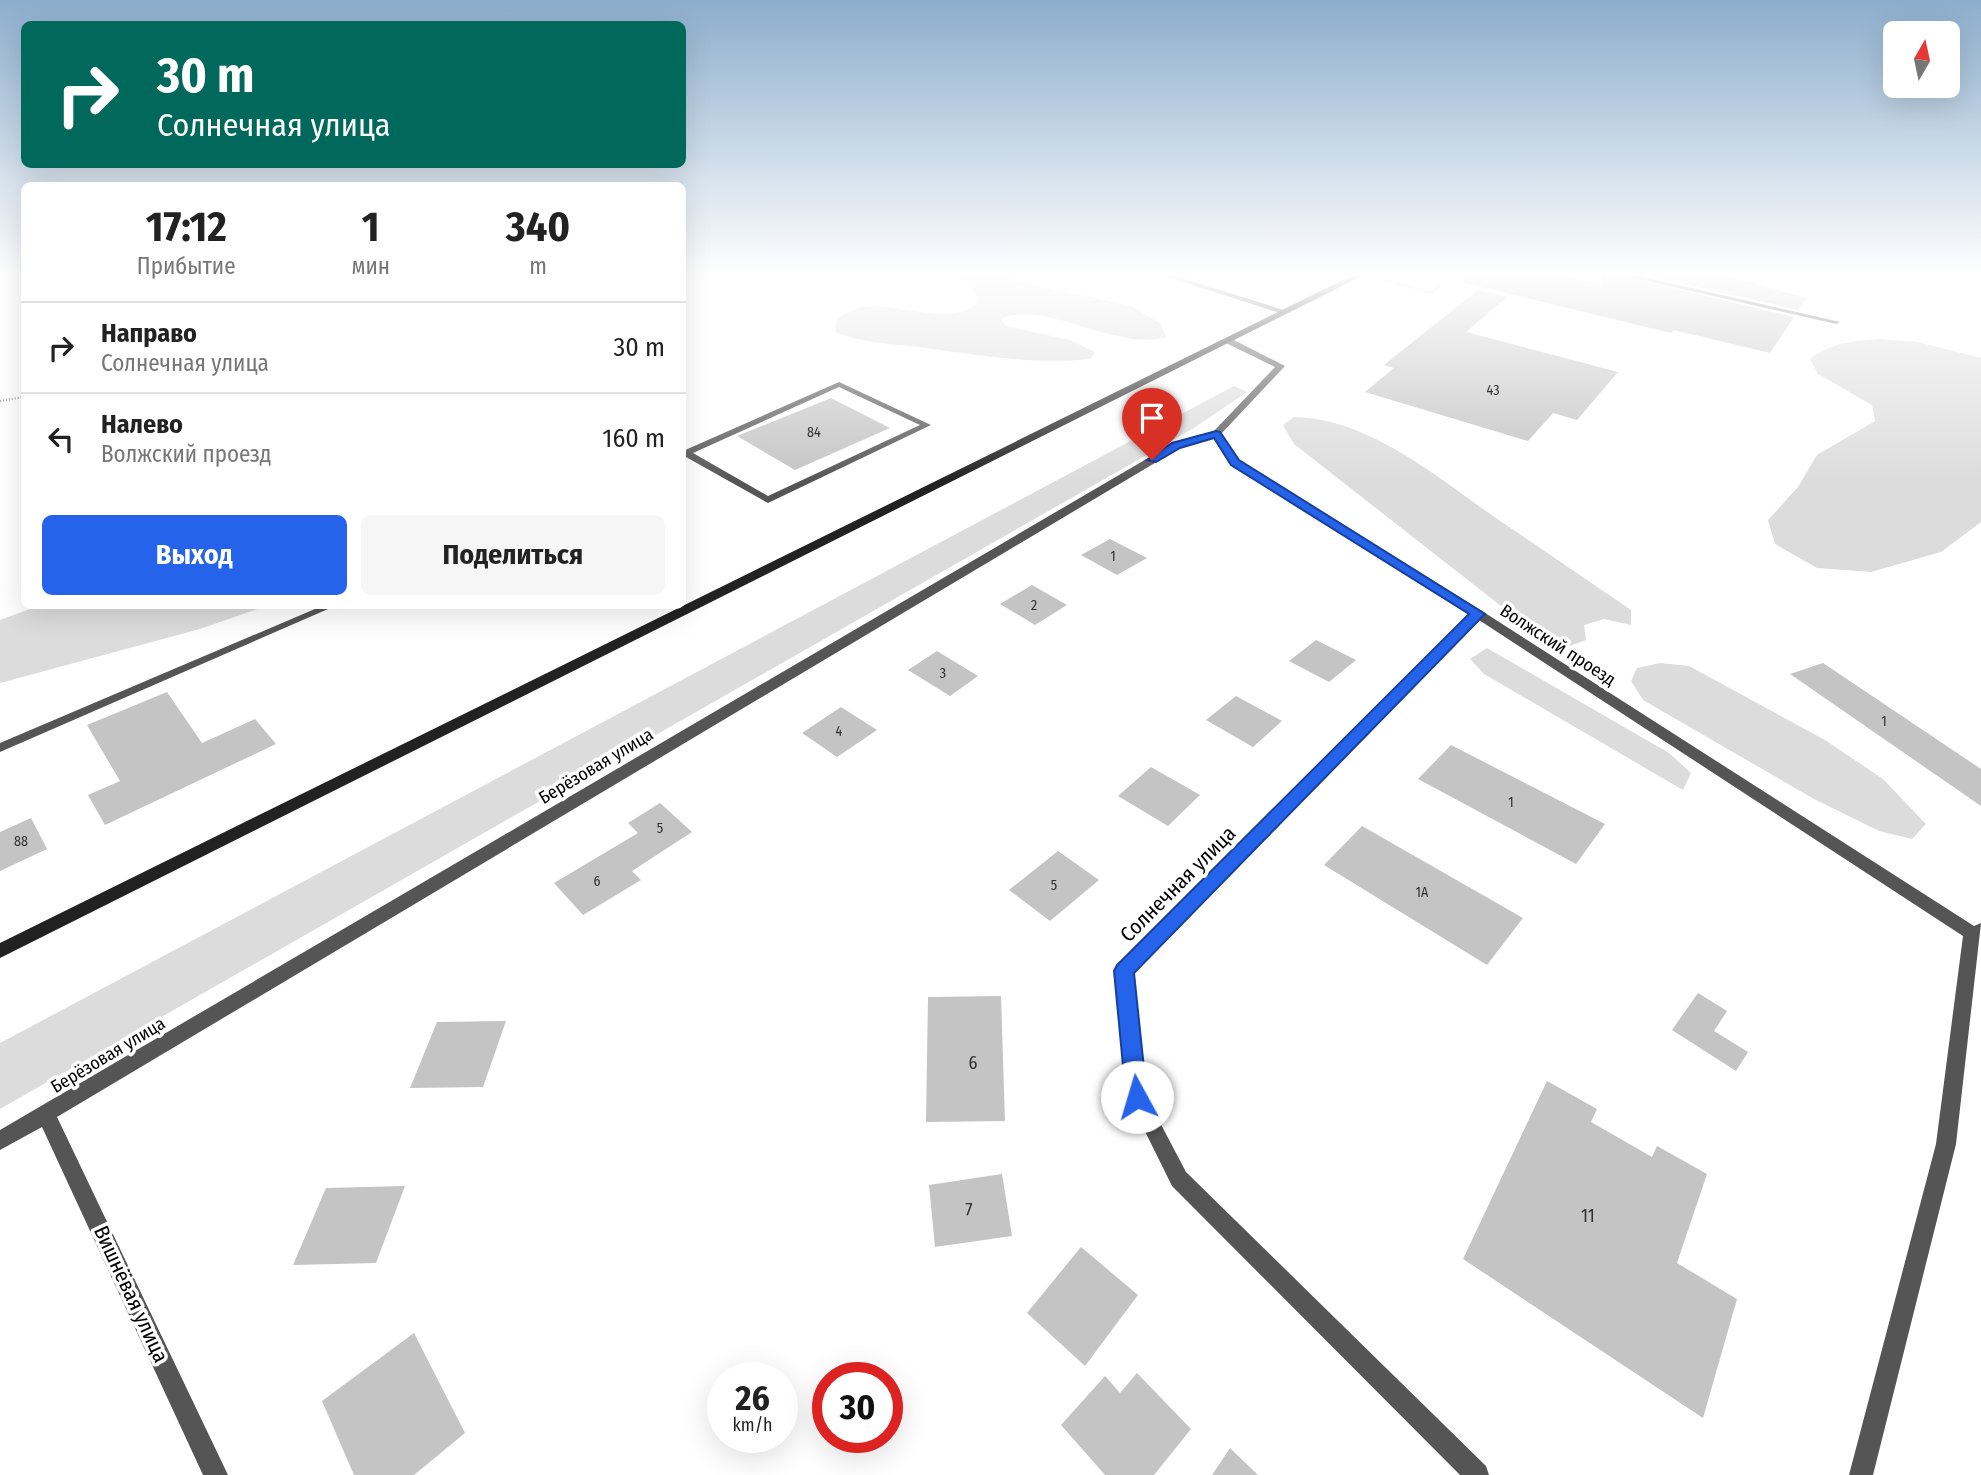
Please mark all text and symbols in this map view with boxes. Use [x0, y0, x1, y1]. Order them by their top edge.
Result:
north arrow [1883, 21, 1960, 98]
map controls [1883, 21, 1960, 98]
text: 30 m [157, 46, 255, 105]
icon: right [42, 49, 133, 140]
text: Солнечная улица [157, 106, 391, 144]
text: 17:12 [146, 202, 227, 252]
text: 1 [362, 202, 380, 252]
text: 340 [506, 202, 570, 252]
text: Прибытие [137, 252, 236, 280]
text: мин [351, 252, 390, 280]
text: m [529, 252, 547, 280]
text: Направо [101, 318, 197, 349]
icon: right [42, 329, 80, 367]
text: 30 m [614, 332, 665, 363]
text: Солнечная улица [101, 349, 269, 377]
house number: 43 [1487, 382, 1499, 399]
pin [1122, 388, 1182, 460]
icon: arrive [1133, 399, 1171, 437]
text: Налево [101, 409, 183, 440]
icon: left [42, 420, 80, 458]
text: 160 m [602, 423, 665, 454]
house number: 84 [807, 424, 821, 441]
text: Волжский проезд [101, 440, 271, 468]
button: Выход [42, 515, 347, 595]
button: Поделиться [361, 515, 665, 595]
house number: 1 [1110, 548, 1116, 565]
house number: 2 [1031, 597, 1037, 614]
street label: Волжский проезд [1496, 599, 1620, 691]
house number: 3 [940, 665, 946, 682]
house number: 1 [1881, 713, 1887, 730]
street label: Берёзовая улица [535, 723, 657, 809]
house number: 4 [836, 723, 843, 740]
house number: 1 [1508, 794, 1514, 811]
house number: 5 [657, 820, 663, 837]
street label: Солнечная улица [1115, 821, 1241, 947]
house number: 88 [14, 833, 28, 850]
house number: 6 [594, 873, 601, 890]
house number: 5 [1051, 877, 1057, 894]
house number: 1А [1416, 884, 1429, 901]
street label: Берёзовая улица [47, 1012, 169, 1098]
house number: 6 [969, 1052, 978, 1074]
position arrow [1100, 1060, 1174, 1134]
house number: 7 [965, 1199, 973, 1221]
house number: 11 [1581, 1205, 1595, 1227]
street label: Вишнёвая улица [88, 1221, 174, 1367]
speed limit sign: 30 [812, 1362, 903, 1453]
text: 26 [735, 1377, 770, 1419]
text: km/h [732, 1414, 773, 1436]

